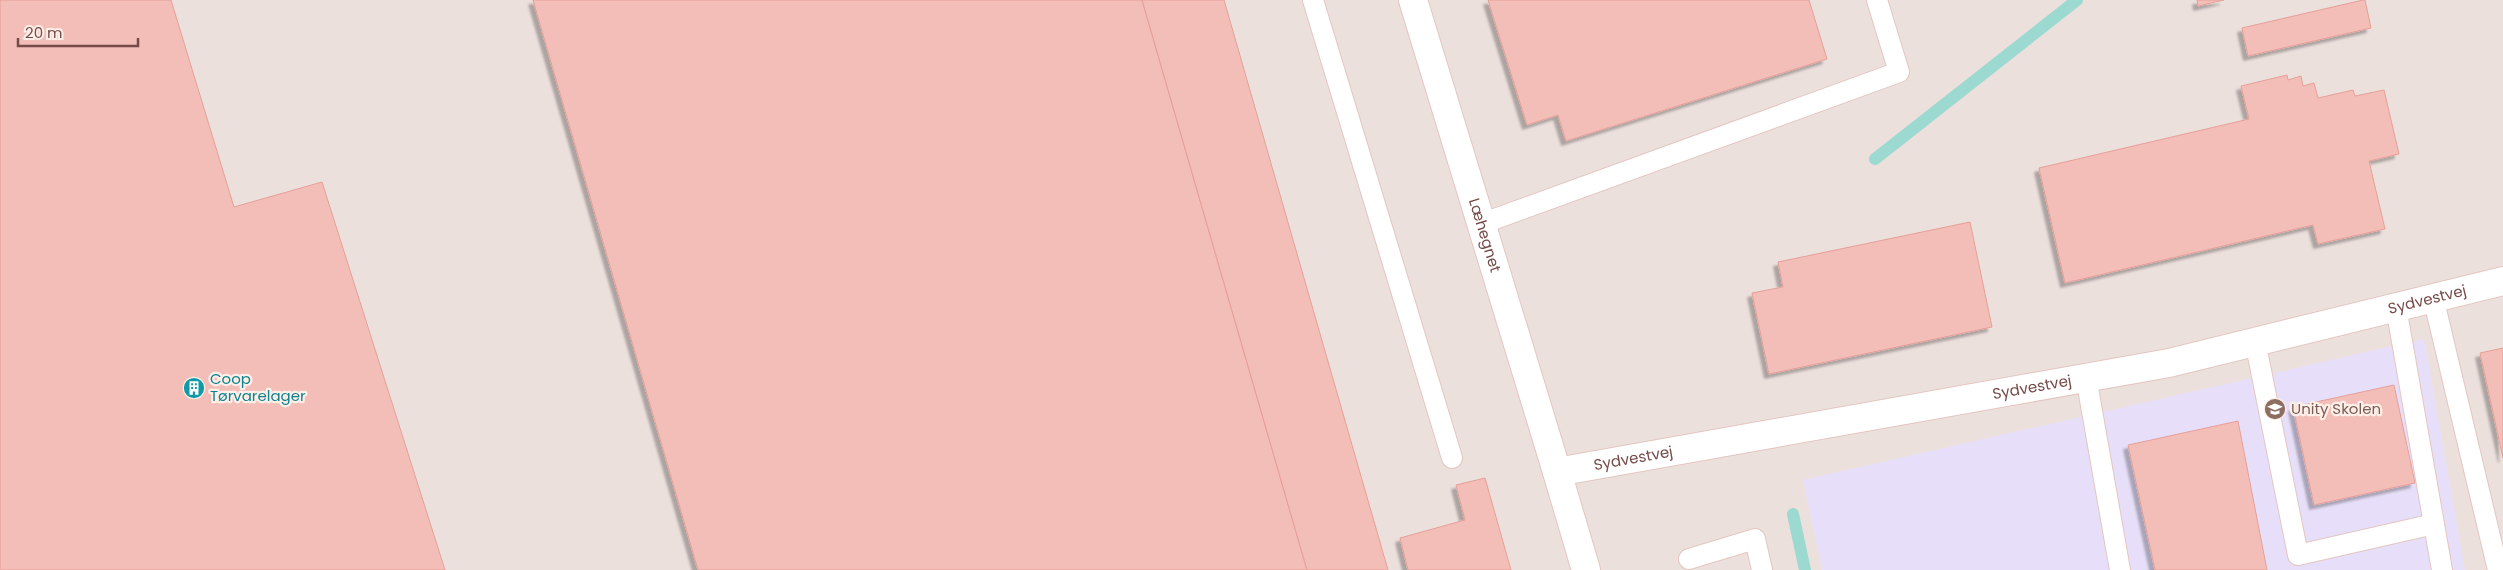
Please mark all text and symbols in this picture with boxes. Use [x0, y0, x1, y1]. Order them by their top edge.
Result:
scale bar [18, 15, 138, 47]
text: 20 m [25, 22, 63, 43]
street label: Læhegnet [1464, 196, 1506, 275]
street label: Sydvestvej [2386, 279, 2468, 319]
place label: Coop Tørvarelager [210, 368, 306, 406]
street label: Sydvestvej [1991, 370, 2073, 404]
building icon: Coop Tørvarelager [182, 376, 206, 400]
school or university icon: Unity Skolen [2263, 397, 2287, 421]
place label: Unity Skolen [2291, 398, 2381, 419]
street label: Sydvestvej [1592, 441, 1674, 475]

